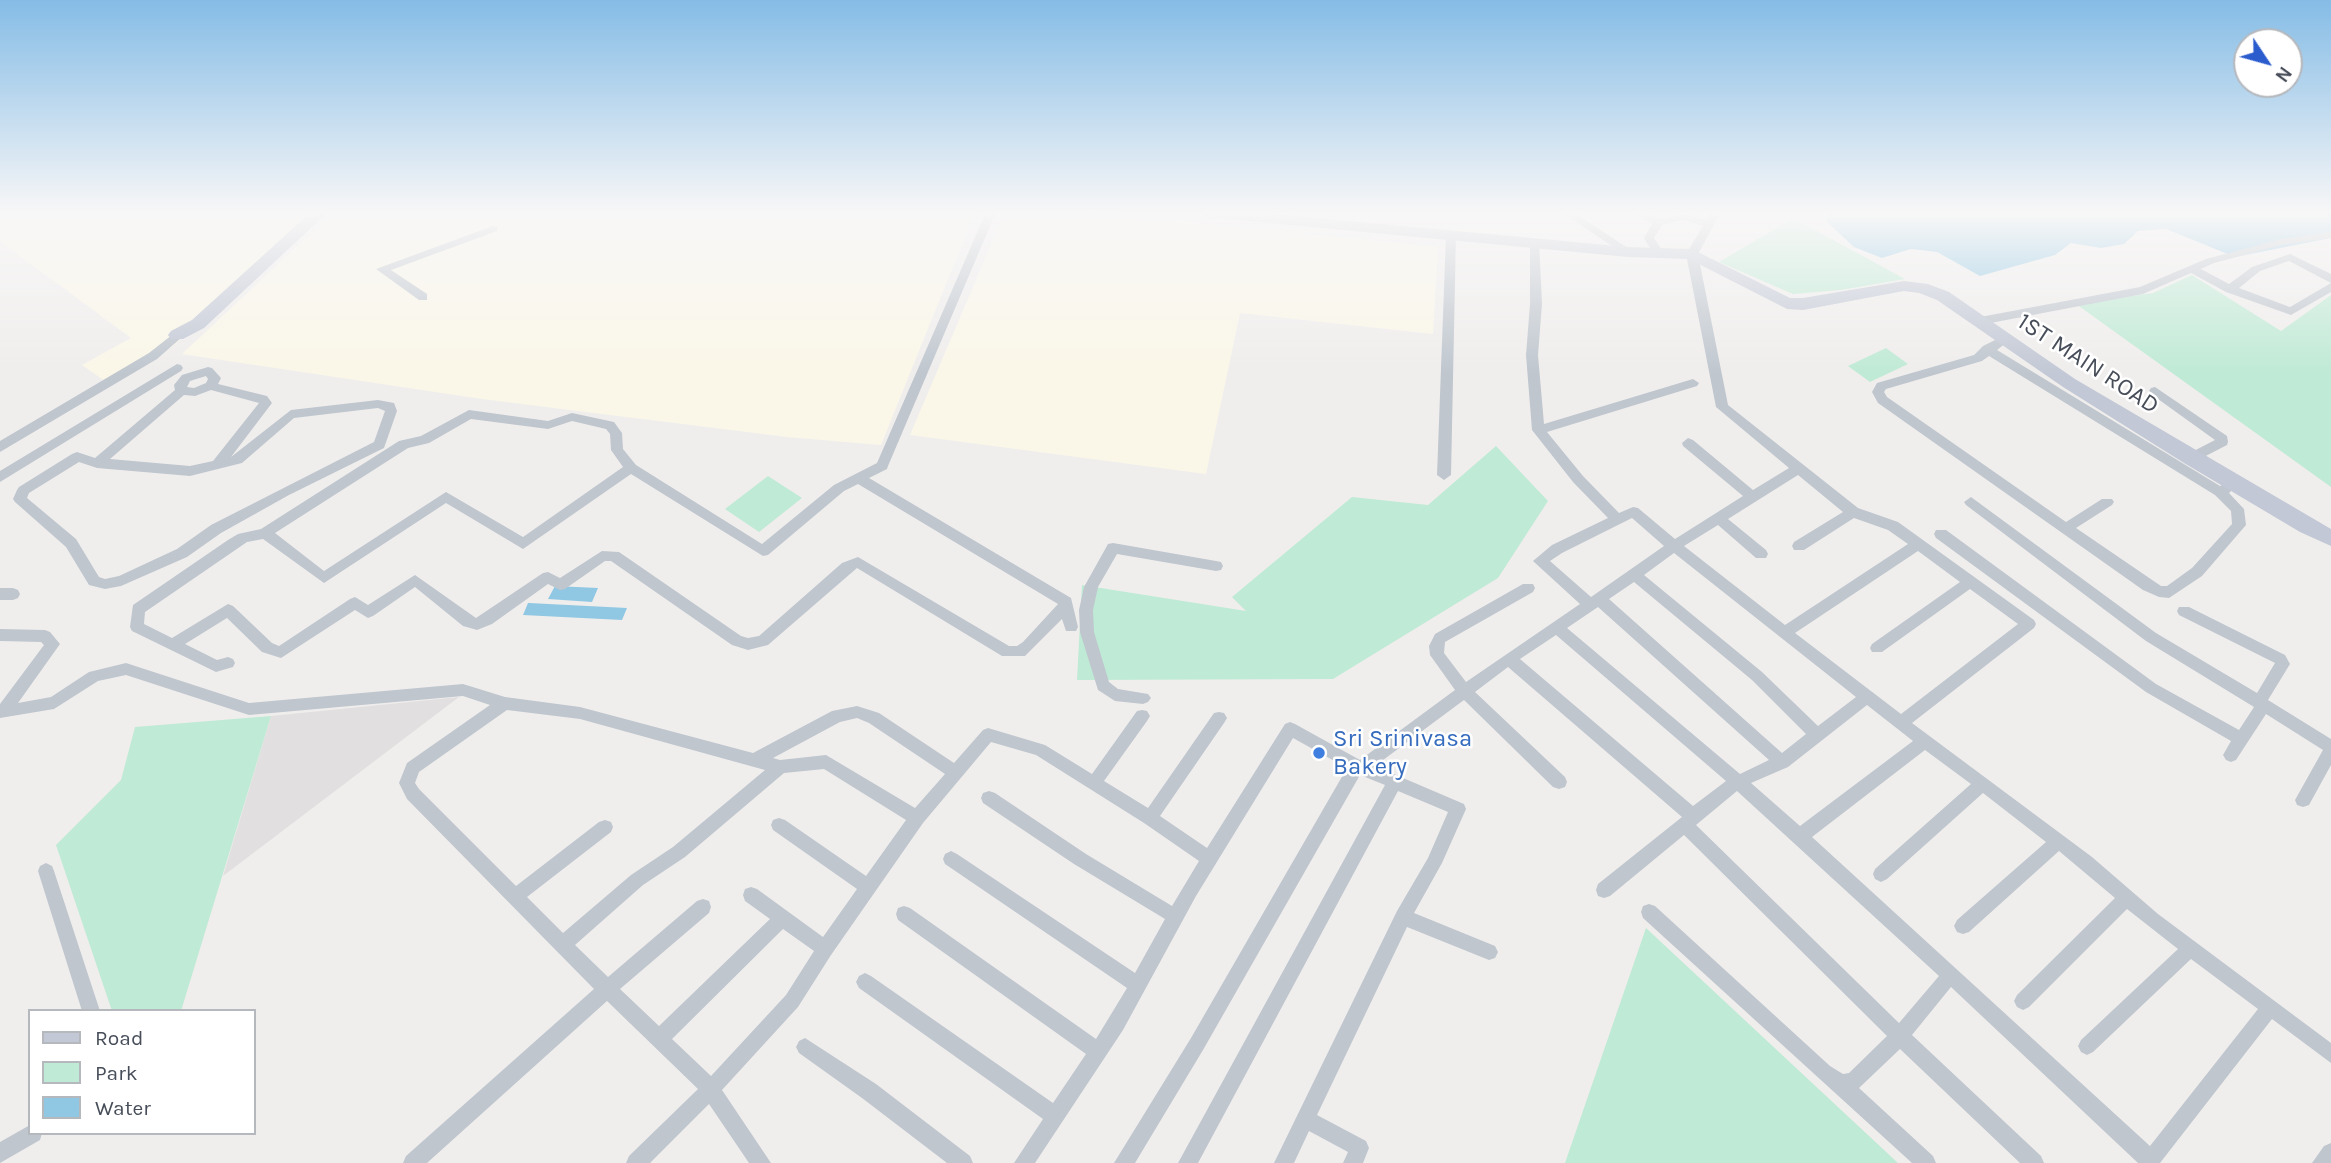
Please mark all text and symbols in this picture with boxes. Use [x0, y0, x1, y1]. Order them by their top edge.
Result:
north arrow [2233, 28, 2303, 98]
text: N [2270, 62, 2296, 86]
street label: 1ST MAIN ROAD [2012, 308, 2164, 420]
place label: Sri Srinivasa Bakery [1333, 725, 1472, 781]
marker: Sri Srinivasa Bakery [1311, 745, 1327, 761]
legend [28, 1009, 256, 1135]
text: Road [95, 1026, 143, 1050]
text: Park [95, 1061, 138, 1085]
text: Water [95, 1096, 151, 1120]

